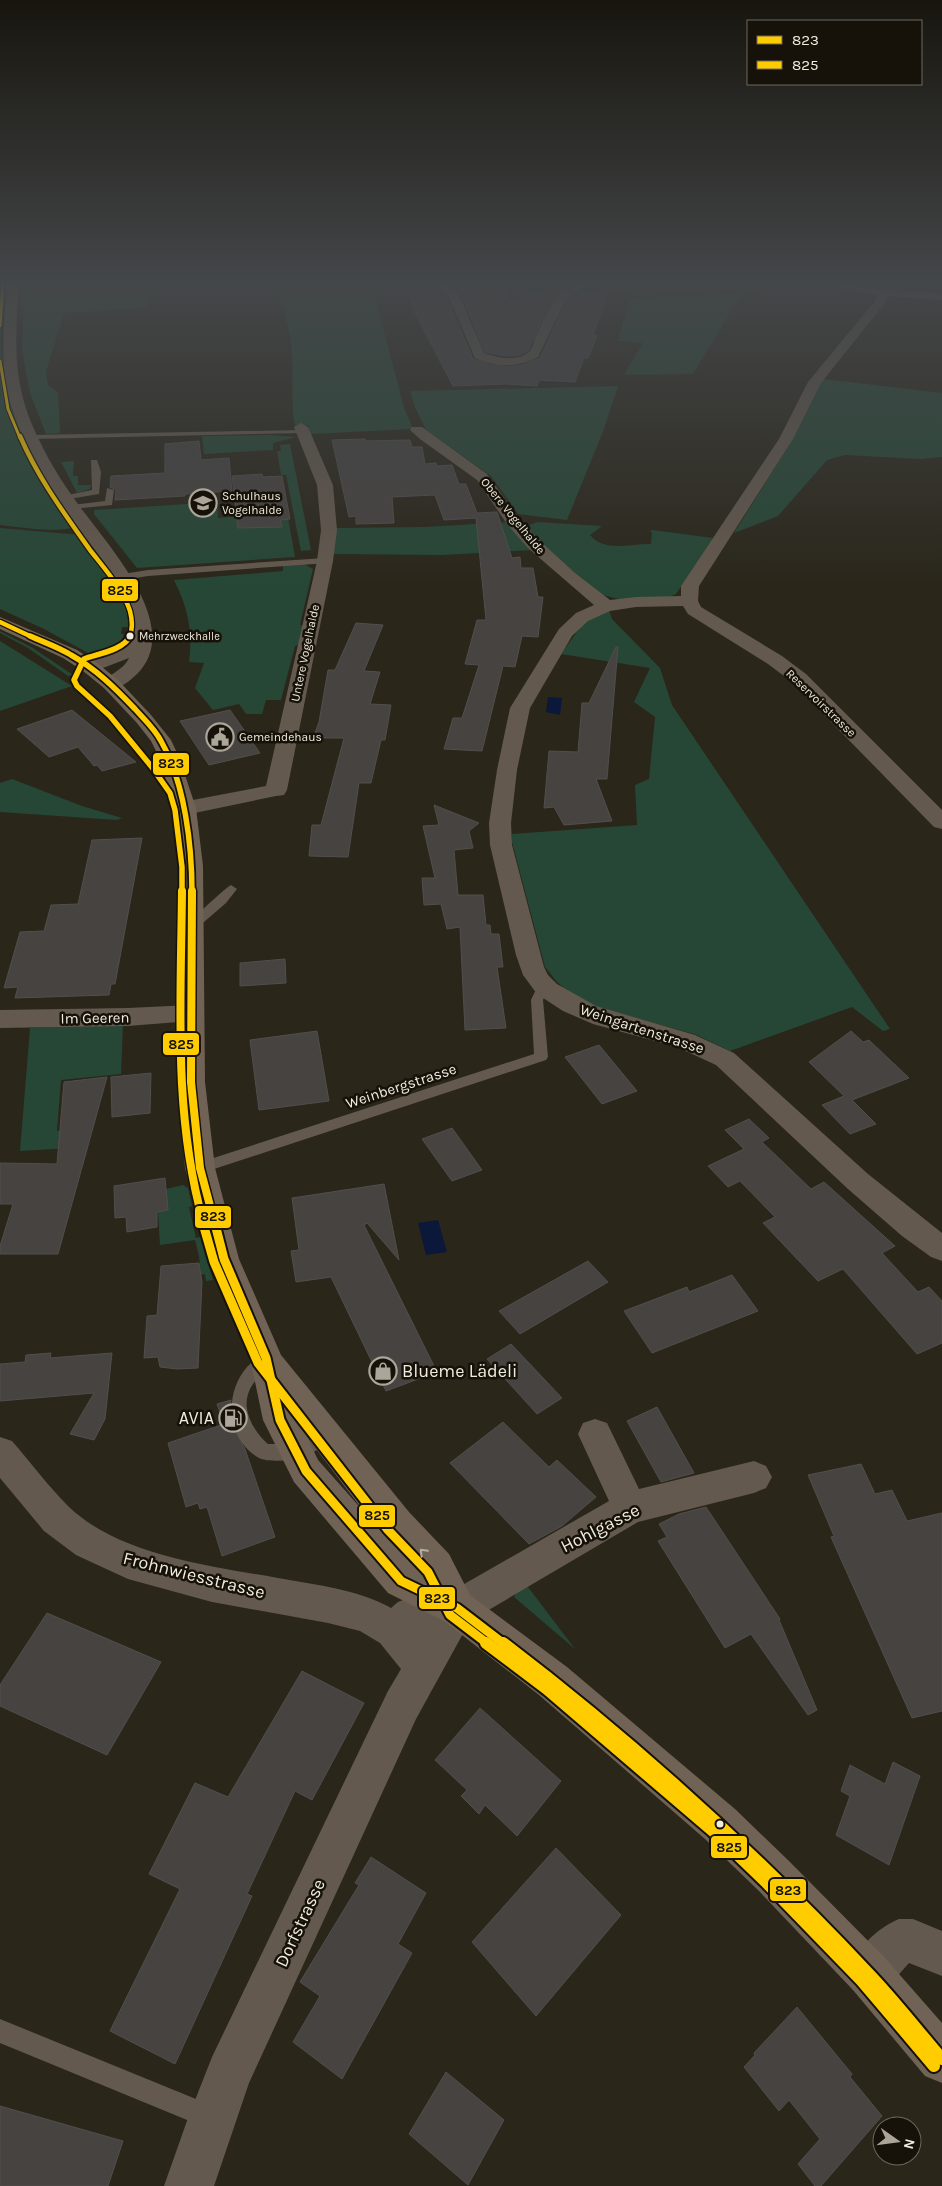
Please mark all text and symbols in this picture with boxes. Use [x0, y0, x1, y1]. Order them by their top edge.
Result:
legend [747, 20, 922, 85]
text: 823 [792, 31, 819, 49]
text: 825 [792, 56, 818, 74]
street label: Obere Vogelhalde [478, 475, 548, 557]
school or university icon: Schulhaus Vogelhalde [188, 488, 218, 518]
place label: Schulhaus Vogelhalde [222, 489, 282, 517]
line badge: 825 [101, 578, 139, 602]
text: 825 [107, 582, 133, 599]
street label: Untere Vogelhalde [288, 603, 322, 703]
place label: Mehrzweckhalle [139, 630, 220, 643]
marker: Mehrzweckhalle [125, 631, 135, 641]
street label: Reservoirstrasse [783, 666, 859, 740]
public building icon: Gemeindehaus [205, 722, 235, 752]
place label: Gemeindehaus [239, 730, 322, 744]
line badge: 823 [152, 752, 190, 776]
text: 823 [158, 755, 184, 772]
street label: Weingartenstrasse [578, 1000, 706, 1058]
street label: Im Geeren [60, 1008, 130, 1028]
line badge: 825 [162, 1032, 200, 1056]
text: 825 [168, 1036, 194, 1053]
street label: Weinbergstrasse [343, 1060, 459, 1112]
line badge: 823 [194, 1205, 232, 1229]
text: 823 [200, 1208, 226, 1225]
shop icon: Blueme Lädeli [368, 1356, 398, 1386]
place label: Blueme Lädeli [402, 1360, 517, 1382]
fuel station icon: AVIA [218, 1403, 248, 1433]
place label: AVIA [179, 1407, 214, 1429]
street label: Hohlgasse [557, 1499, 643, 1557]
line badge: 825 [358, 1504, 396, 1528]
text: 825 [364, 1507, 390, 1524]
street label: Frohnwiesstrasse [121, 1547, 267, 1603]
one-way arrow [420, 1548, 429, 1557]
line badge: 823 [418, 1586, 456, 1610]
text: 823 [424, 1590, 450, 1607]
unlabelled marker [715, 1819, 725, 1829]
line badge: 825 [710, 1835, 748, 1859]
text: 825 [716, 1839, 742, 1856]
street label: Dorfstrasse [270, 1875, 330, 1971]
line badge: 823 [769, 1878, 807, 1902]
text: 823 [775, 1882, 801, 1899]
north arrow [872, 2116, 922, 2166]
text: N [900, 2137, 919, 2151]

